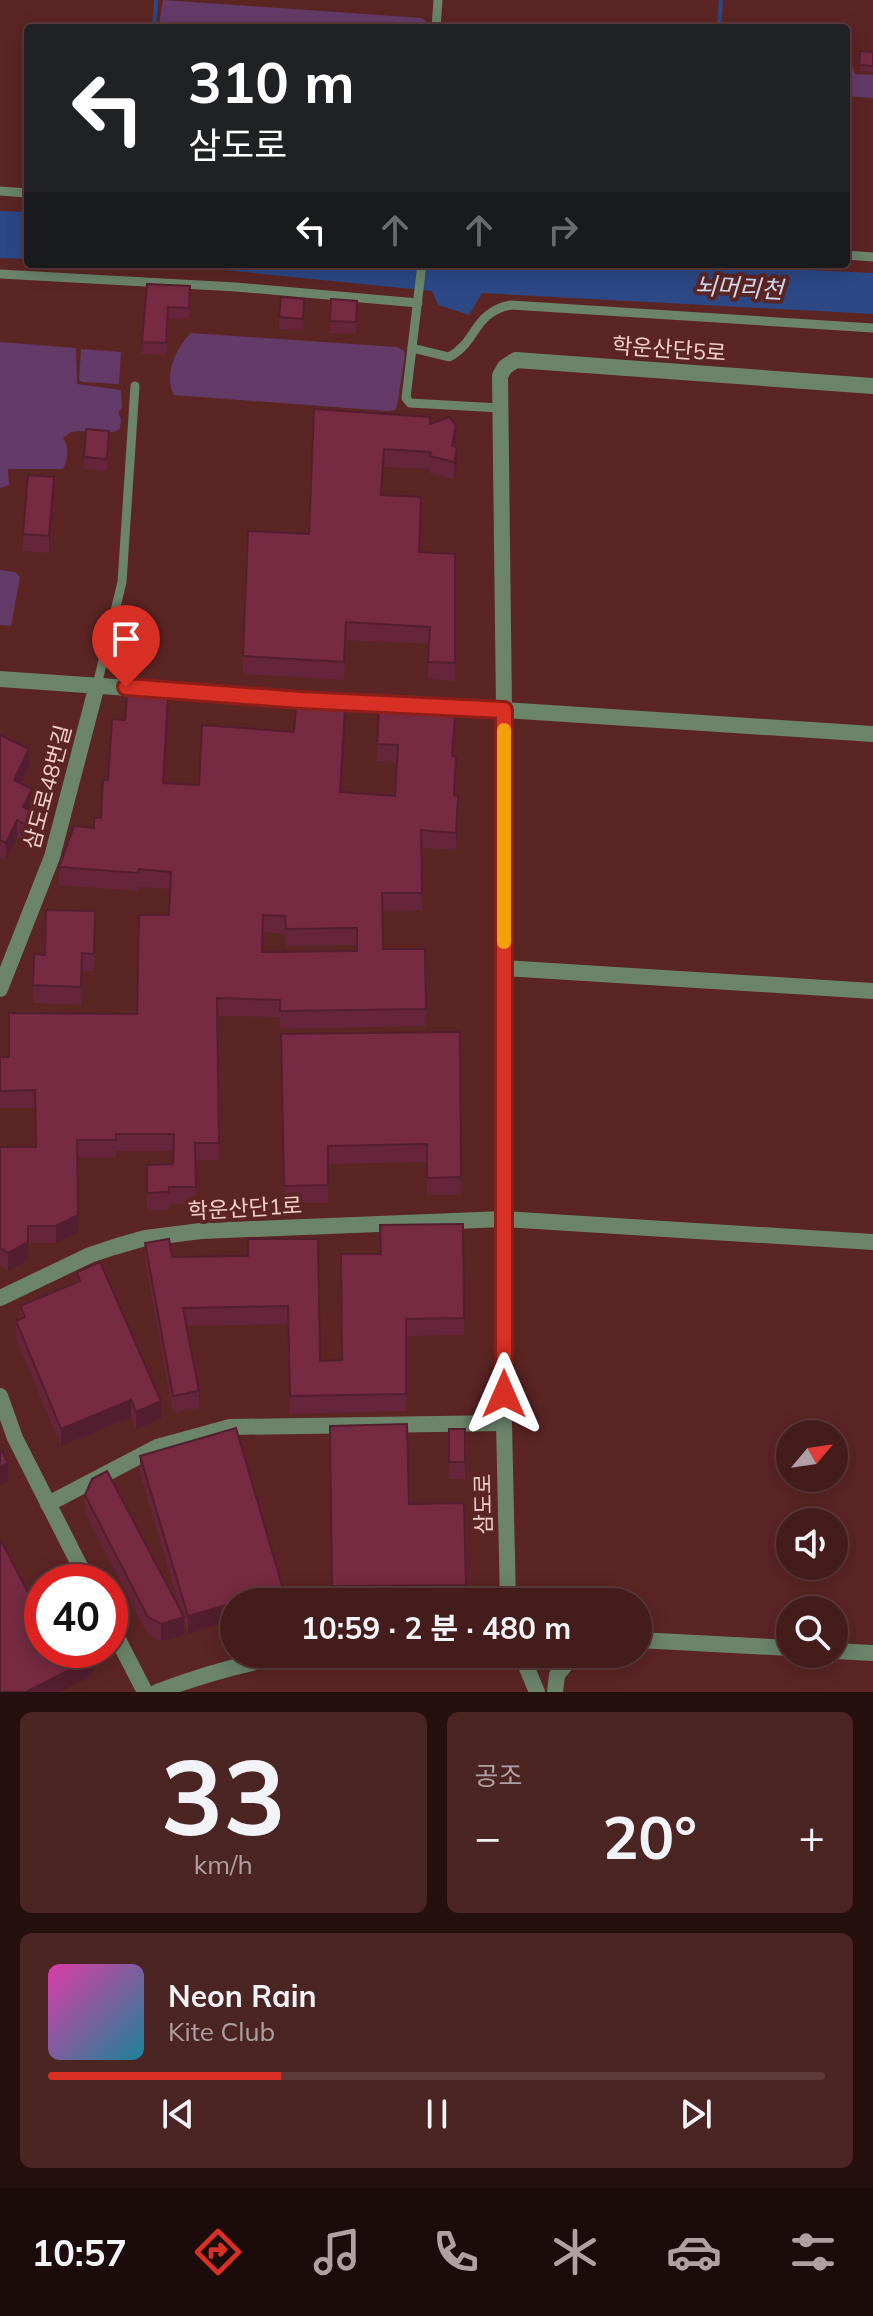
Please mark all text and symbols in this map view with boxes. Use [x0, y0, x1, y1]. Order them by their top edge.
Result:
text: 310 m [188, 47, 355, 117]
icon: left [56, 56, 160, 160]
text: 삼도로 [188, 122, 287, 167]
icon: left [289, 208, 333, 252]
icon: ahead [373, 208, 417, 252]
icon: ahead [457, 208, 501, 252]
icon: right [541, 208, 585, 252]
water label: 뇌머리천 [694, 270, 787, 304]
street label: 학운산단5로 [611, 331, 727, 367]
pin [92, 605, 160, 687]
icon: arrive [104, 617, 148, 661]
street label: 삼도로48번길 [17, 722, 77, 852]
street label: 학운산단1로 [187, 1191, 303, 1225]
position arrow [462, 1352, 546, 1436]
north arrow [776, 1420, 848, 1492]
map controls [776, 1420, 848, 1668]
street label: 삼도로 [468, 1473, 498, 1535]
button: sound [776, 1508, 848, 1580]
speed limit sign: 40 [24, 1564, 128, 1668]
button: search [776, 1596, 848, 1668]
text: 10:59 · 2 분 · 480 m [301, 1609, 571, 1647]
text: 33 [161, 1730, 286, 1861]
text: 공조 [475, 1759, 522, 1792]
text: 20° [602, 1799, 697, 1874]
text: − [475, 1809, 501, 1864]
text: + [799, 1809, 825, 1864]
text: km/h [194, 1848, 253, 1881]
text: Neon Rain [168, 1977, 317, 2015]
text: Kite Club [168, 2015, 275, 2048]
icon: previous [156, 2092, 200, 2136]
icon: pause [415, 2092, 459, 2136]
icon: next [674, 2092, 718, 2136]
icon: directions [190, 2224, 246, 2280]
icon: music [309, 2224, 365, 2280]
icon: phone [428, 2224, 484, 2280]
icon: climate [547, 2224, 603, 2280]
icon: car [666, 2224, 722, 2280]
icon: filters [785, 2224, 841, 2280]
text: 10:57 [32, 2230, 127, 2275]

